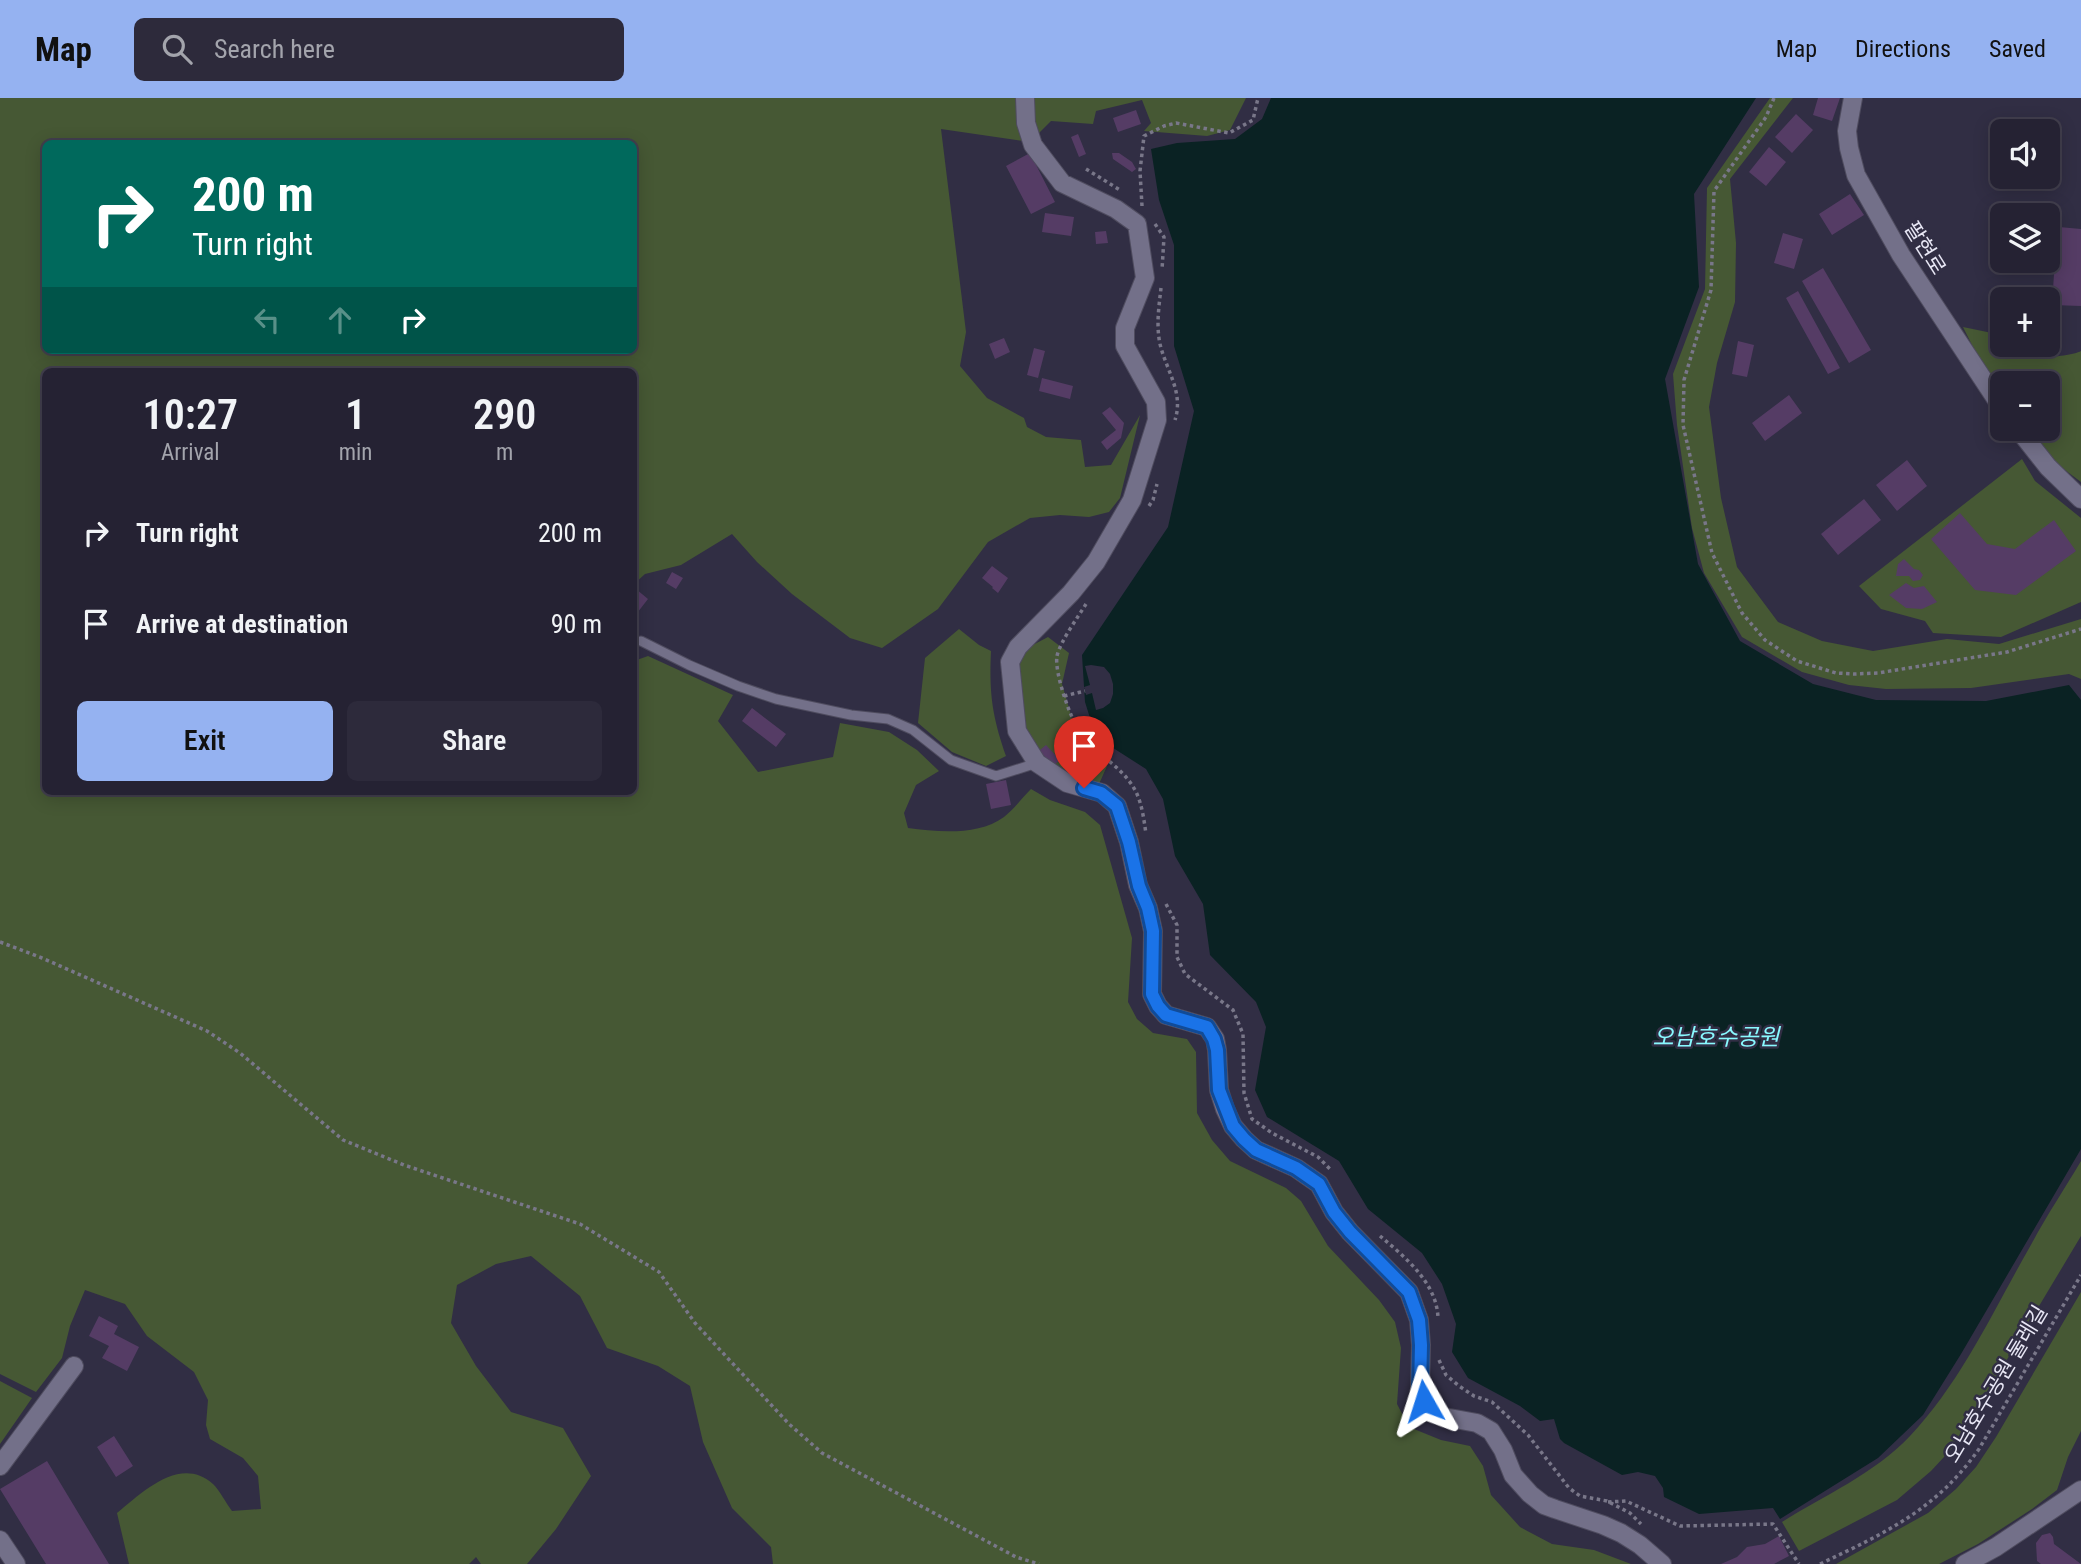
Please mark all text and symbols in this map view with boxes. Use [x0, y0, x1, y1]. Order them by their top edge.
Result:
search box [134, 18, 624, 81]
text: Map [35, 30, 92, 69]
icon: search [158, 30, 196, 68]
text: Search here [214, 34, 335, 64]
text: Map [1776, 35, 1817, 63]
text: Directions [1855, 35, 1951, 63]
text: Saved [1989, 35, 2046, 63]
map controls [1990, 119, 2060, 441]
button: sound [1990, 119, 2060, 189]
text: 200 m [192, 166, 314, 223]
icon: right [77, 168, 168, 259]
button: layers [1990, 203, 2060, 273]
street label: 팔현로 [1899, 217, 1951, 279]
text: Turn right [192, 225, 313, 263]
button: + [1990, 287, 2060, 357]
icon: left [248, 301, 286, 339]
icon: ahead [321, 301, 359, 339]
icon: right [394, 301, 432, 339]
button: − [1990, 371, 2060, 441]
text: 10:27 [143, 390, 238, 439]
text: 1 [345, 390, 366, 439]
text: 290 [473, 390, 536, 439]
text: Arrival [161, 439, 220, 466]
text: min [339, 439, 372, 466]
text: m [496, 439, 513, 466]
icon: right [77, 514, 115, 552]
text: Turn right [136, 518, 238, 548]
text: 200 m [538, 518, 602, 548]
icon: arrive [77, 605, 115, 643]
text: Arrive at destination [136, 609, 348, 639]
text: 90 m [551, 609, 602, 639]
button: Exit [77, 701, 333, 781]
button: Share [347, 701, 602, 781]
pin [1054, 716, 1114, 788]
icon: arrive [1065, 727, 1103, 765]
water label: 오남호수공원 [1653, 1024, 1781, 1051]
street label: 오남호수공원 둘레길 [1940, 1301, 2052, 1467]
position arrow [1387, 1364, 1461, 1438]

